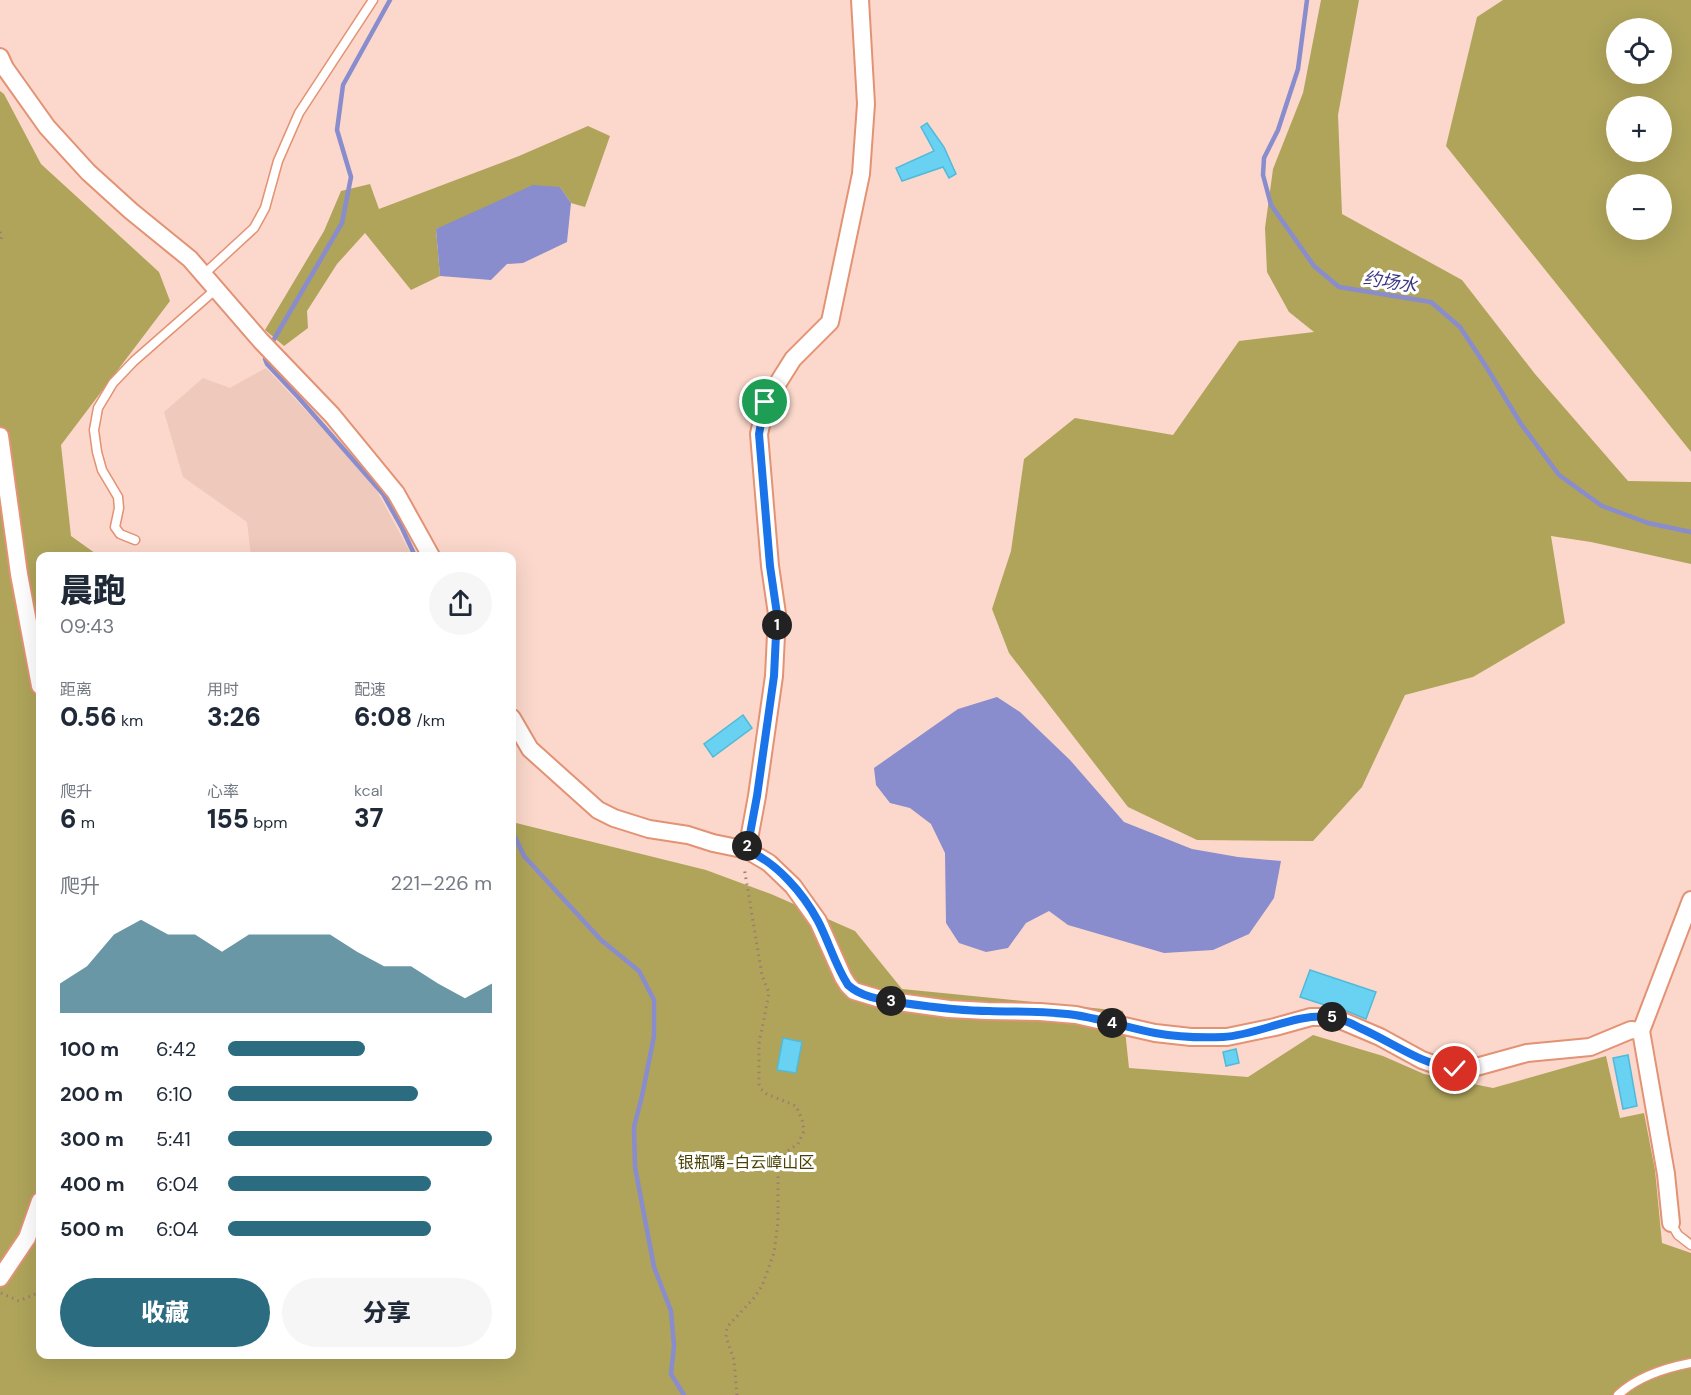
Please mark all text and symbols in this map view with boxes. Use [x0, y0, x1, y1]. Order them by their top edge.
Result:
map controls [1606, 18, 1672, 240]
button: locate [1606, 18, 1672, 84]
button: + [1606, 96, 1672, 162]
button: − [1606, 174, 1672, 240]
water label: 约场水 [1361, 266, 1420, 298]
pin [739, 376, 790, 427]
icon: arrive [748, 385, 781, 418]
text: 晨跑 [60, 569, 126, 612]
button: share [429, 572, 492, 635]
pin: 1 [762, 610, 792, 640]
text: 09:43 [60, 613, 114, 639]
text: 1 [774, 614, 780, 635]
text: 距离 [60, 679, 92, 700]
text: 用时 [207, 679, 239, 700]
text: 配速 [354, 679, 386, 700]
text: 0.56 [60, 700, 117, 734]
text: 3:26 [207, 700, 261, 734]
text: 6:08 [354, 700, 412, 734]
text: km [117, 710, 143, 731]
text: /km [412, 710, 445, 731]
text: kcal [354, 780, 383, 801]
text: 爬升 [60, 781, 92, 802]
text: 心率 [207, 781, 239, 802]
text: 37 [354, 801, 384, 835]
text: 6 [60, 802, 77, 836]
text: 155 [207, 802, 249, 836]
text: m [77, 812, 95, 833]
text: bpm [249, 812, 288, 833]
pin: 2 [732, 831, 762, 861]
text: 2 [742, 835, 752, 856]
text: 221–226 m [391, 870, 492, 896]
text: 爬升 [60, 873, 100, 899]
pin: 3 [876, 986, 906, 1016]
text: 3 [886, 990, 896, 1011]
pin: 5 [1317, 1002, 1347, 1032]
text: 5 [1327, 1006, 1337, 1027]
pin: 4 [1097, 1008, 1127, 1038]
text: 4 [1107, 1012, 1117, 1033]
text: 100 m [60, 1036, 119, 1062]
text: 6:42 [156, 1036, 196, 1062]
pin [1429, 1043, 1480, 1094]
icon: check [1438, 1052, 1471, 1085]
text: 200 m [60, 1081, 123, 1107]
text: 6:10 [156, 1081, 193, 1107]
text: 300 m [60, 1126, 124, 1152]
text: 5:41 [156, 1126, 191, 1152]
park label: 银瓶嘴-白云嶂山区 [678, 1152, 814, 1173]
text: 400 m [60, 1171, 125, 1197]
text: 6:04 [156, 1171, 198, 1197]
text: 500 m [60, 1216, 124, 1242]
text: 6:04 [156, 1216, 198, 1242]
button: 收藏 [60, 1278, 270, 1347]
button: 分享 [282, 1278, 492, 1347]

